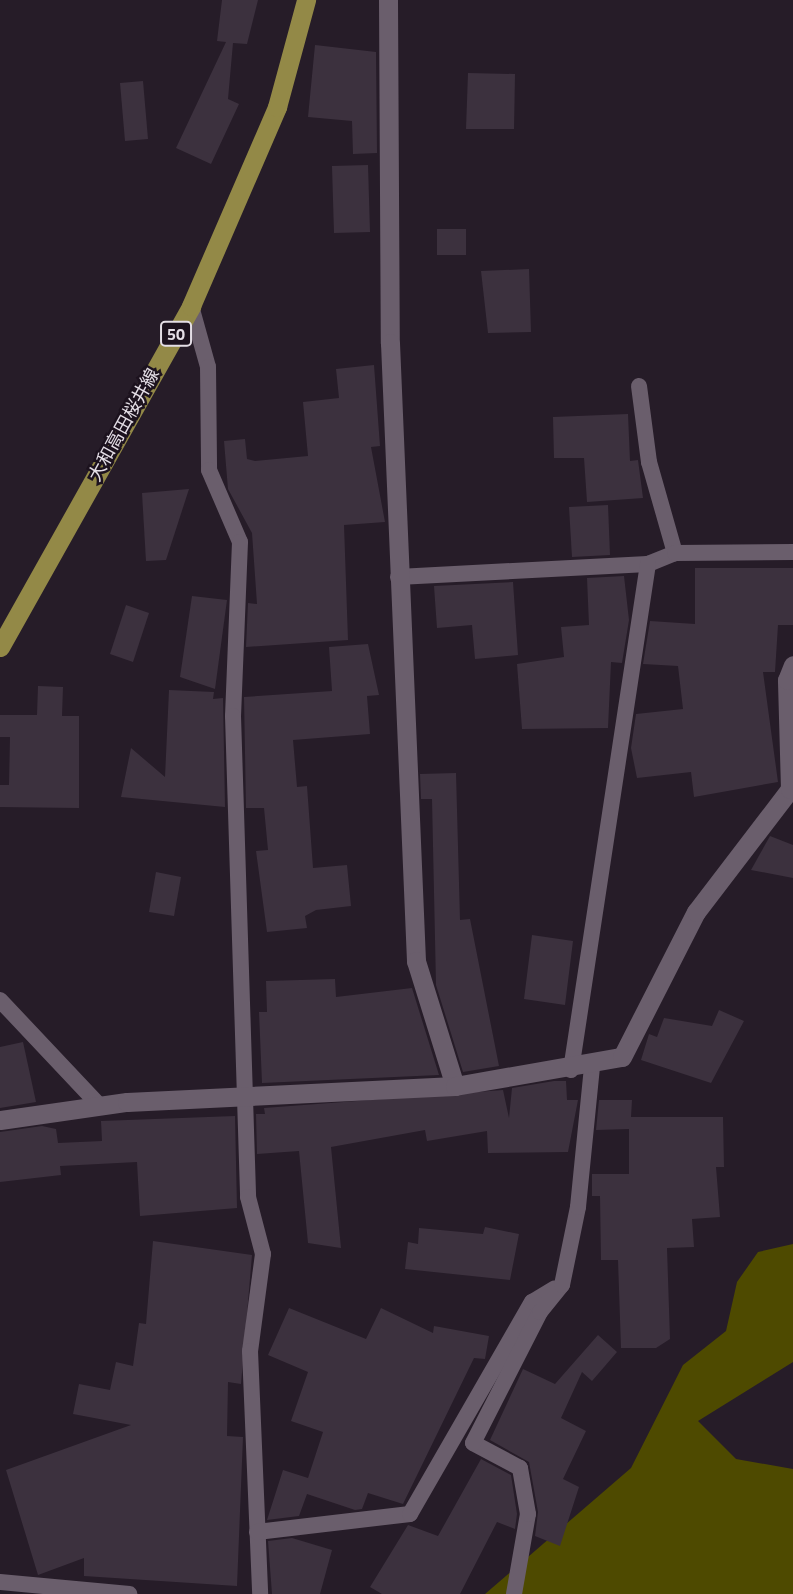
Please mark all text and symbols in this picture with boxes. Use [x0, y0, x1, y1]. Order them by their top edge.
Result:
road number: 50 [158, 322, 194, 346]
street label: 大和高田桜井線 [84, 365, 164, 485]

